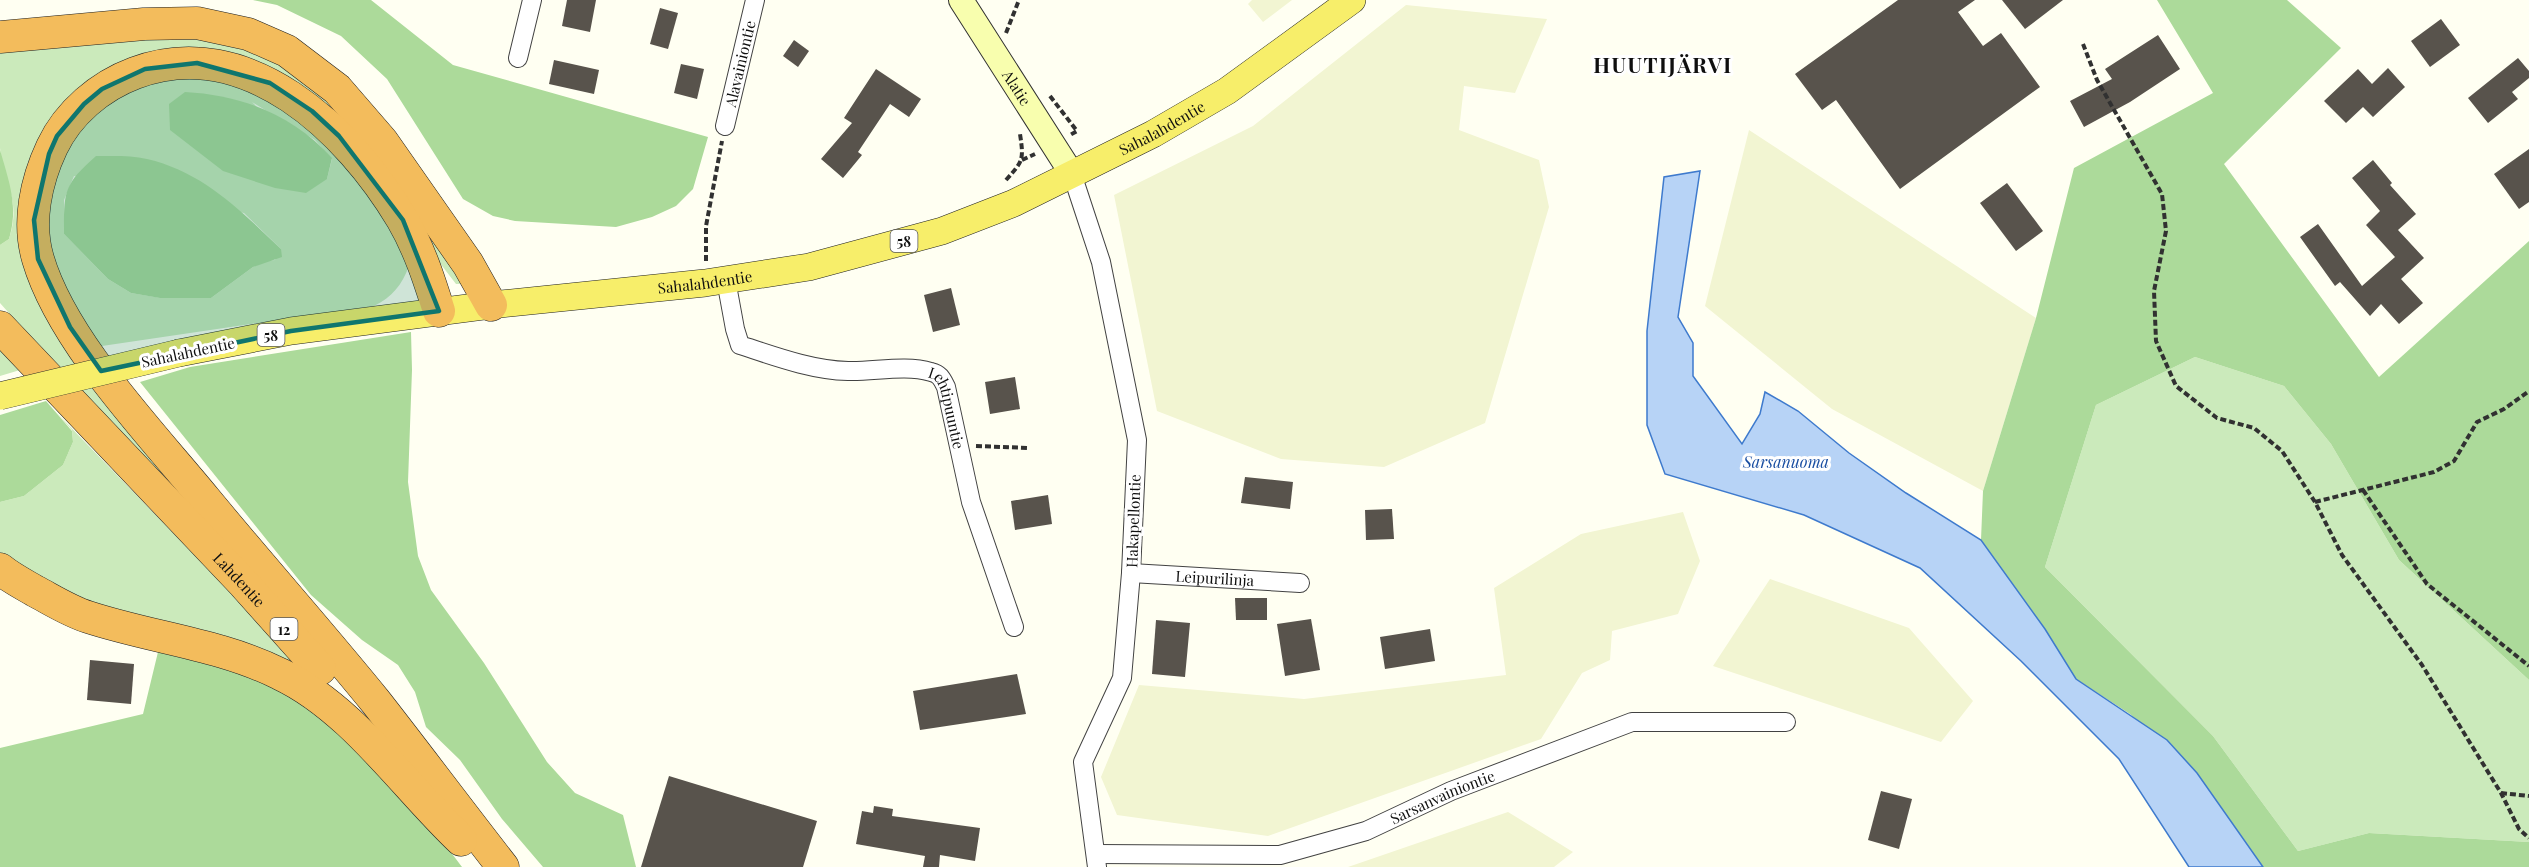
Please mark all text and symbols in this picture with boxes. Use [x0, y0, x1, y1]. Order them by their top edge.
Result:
street label: Alavainiontie [720, 19, 760, 110]
district label: HUUTIJÄRVI [1593, 50, 1733, 78]
street label: Alatie [998, 65, 1036, 109]
street label: Sahalahdentie [1115, 96, 1208, 159]
road number: 58 [890, 230, 918, 252]
street label: Sahalahdentie [657, 266, 754, 298]
road number: 58 [258, 324, 284, 346]
street label: Sahalahdentie [139, 332, 237, 372]
street label: Lehtipuuntie [926, 362, 969, 451]
water label: Sarsanuoma [1742, 451, 1829, 472]
street label: Hakapellontie [1121, 474, 1145, 568]
street label: Lahdentie [209, 548, 270, 611]
street label: Leipurilinja [1175, 566, 1255, 590]
road number: 12 [270, 618, 298, 640]
street label: Sarsanvainiontie [1387, 765, 1497, 828]

